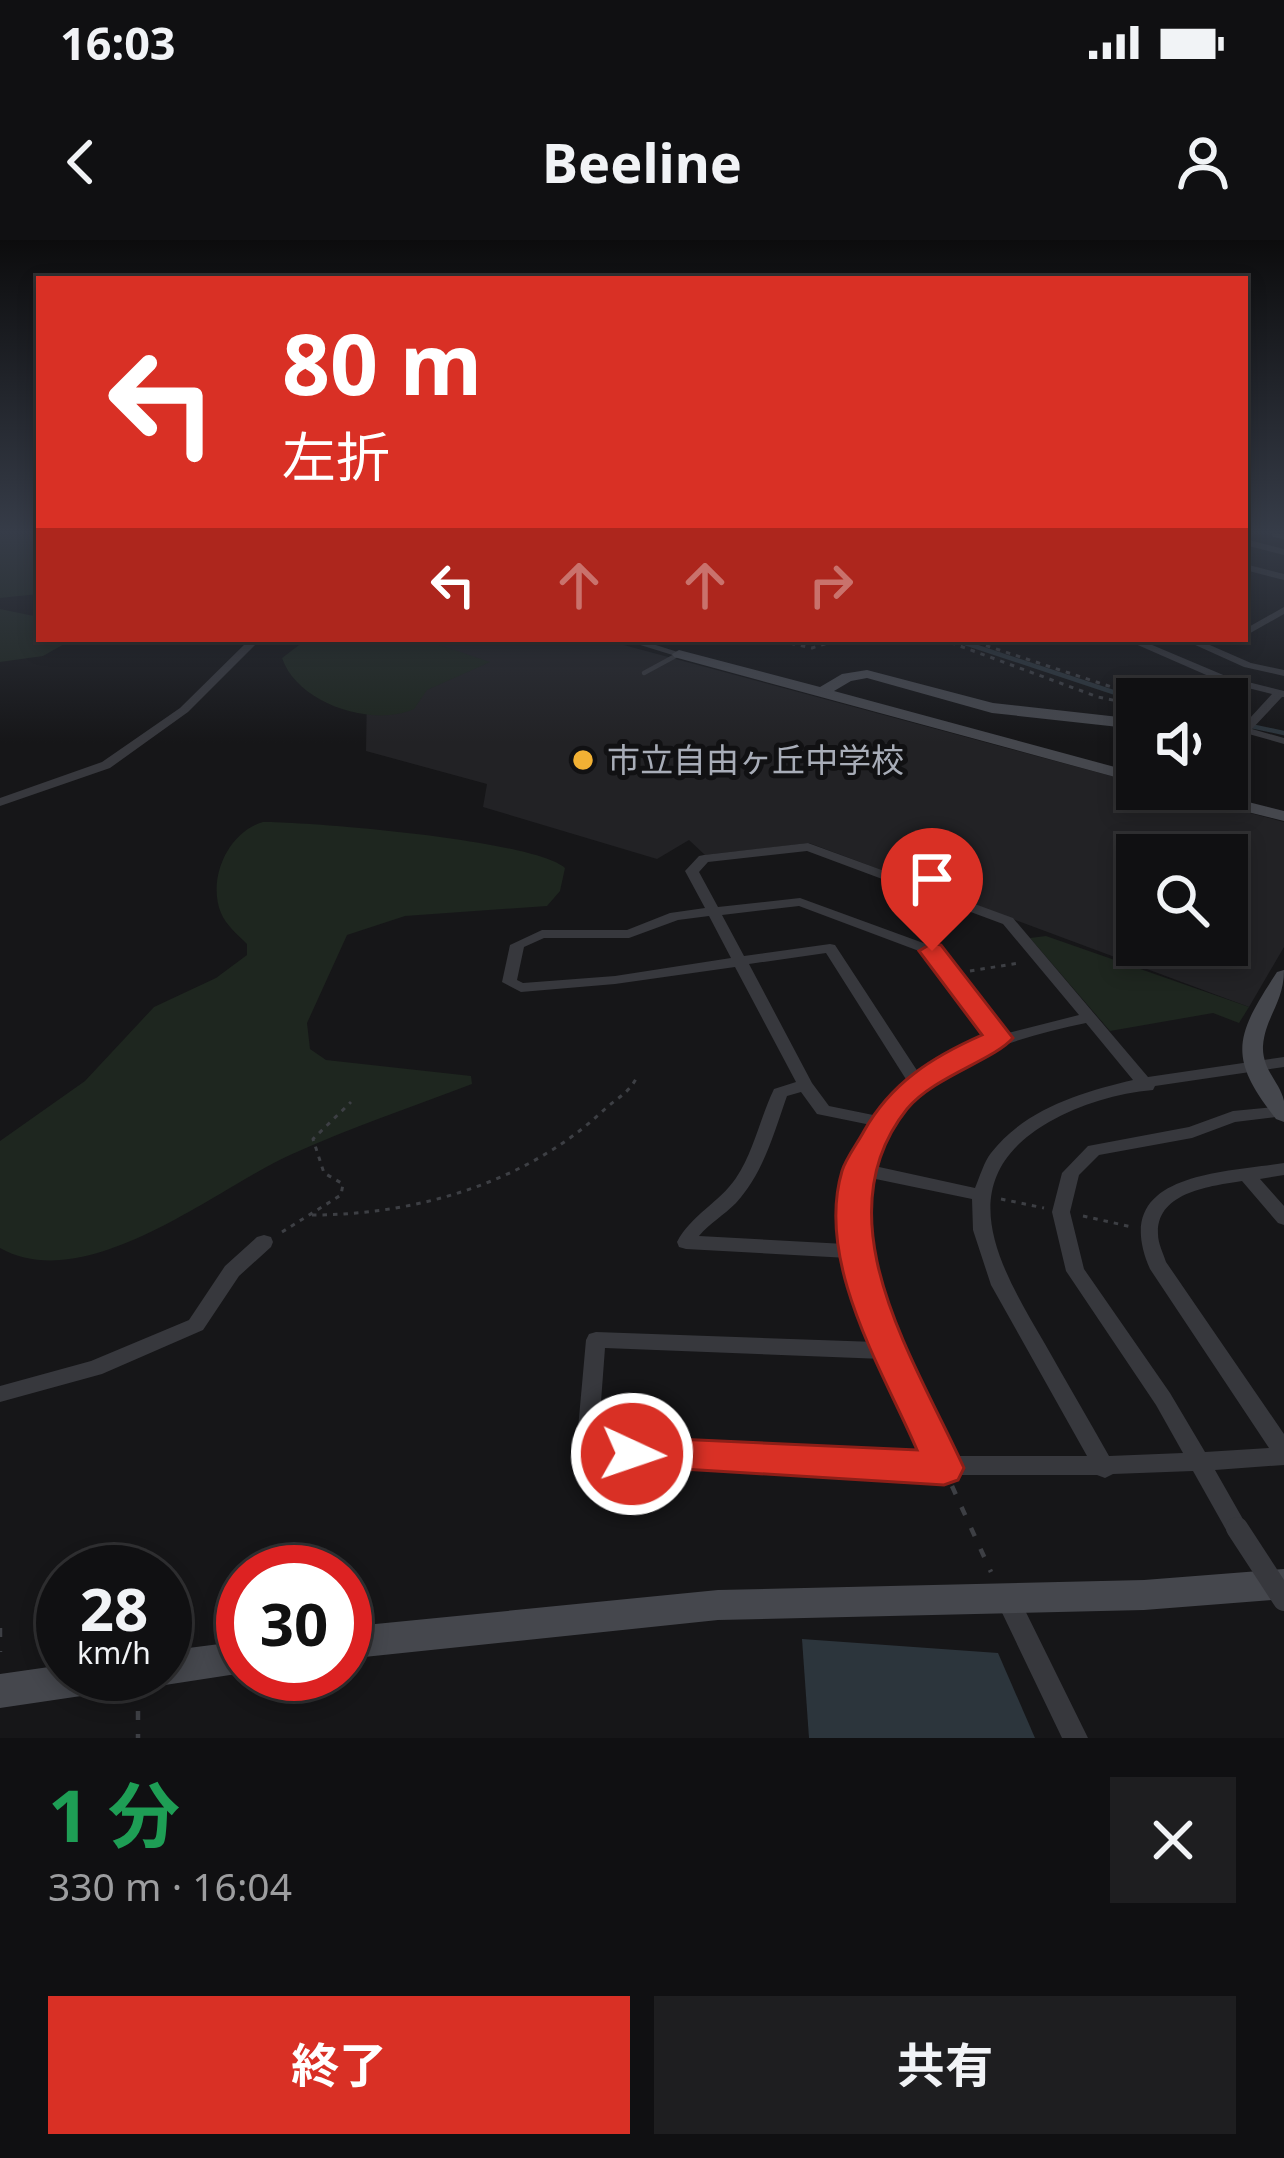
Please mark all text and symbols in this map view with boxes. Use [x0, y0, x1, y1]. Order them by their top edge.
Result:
text: 16:03 [60, 12, 176, 73]
text: Beeline [542, 125, 742, 199]
icon: back [48, 129, 114, 195]
icon: person [1170, 129, 1236, 195]
text: 80 m [282, 305, 482, 420]
icon: left [84, 324, 240, 480]
text: 左折 [282, 419, 390, 493]
icon: left [420, 552, 486, 618]
icon: ahead [546, 552, 612, 618]
icon: ahead [672, 552, 738, 618]
icon: right [798, 552, 864, 618]
map controls [1116, 678, 1248, 966]
button: sound [1116, 678, 1248, 810]
place label: 市立自由ヶ丘中学校 [607, 737, 904, 782]
marker: 市立自由ヶ丘中学校 [570, 747, 596, 773]
pin [881, 828, 983, 951]
button: search [1116, 834, 1248, 966]
icon: arrive [899, 846, 965, 912]
position arrow [569, 1391, 695, 1517]
speed limit sign: 30 [216, 1545, 372, 1701]
text: 28 [80, 1567, 148, 1649]
text: km/h [77, 1632, 151, 1673]
text: 1 分 [48, 1765, 180, 1863]
button: close [1110, 1777, 1236, 1903]
text: 330 m · 16:04 [48, 1859, 292, 1912]
button: 終了 [48, 1996, 630, 2134]
button: 共有 [654, 1996, 1236, 2134]

